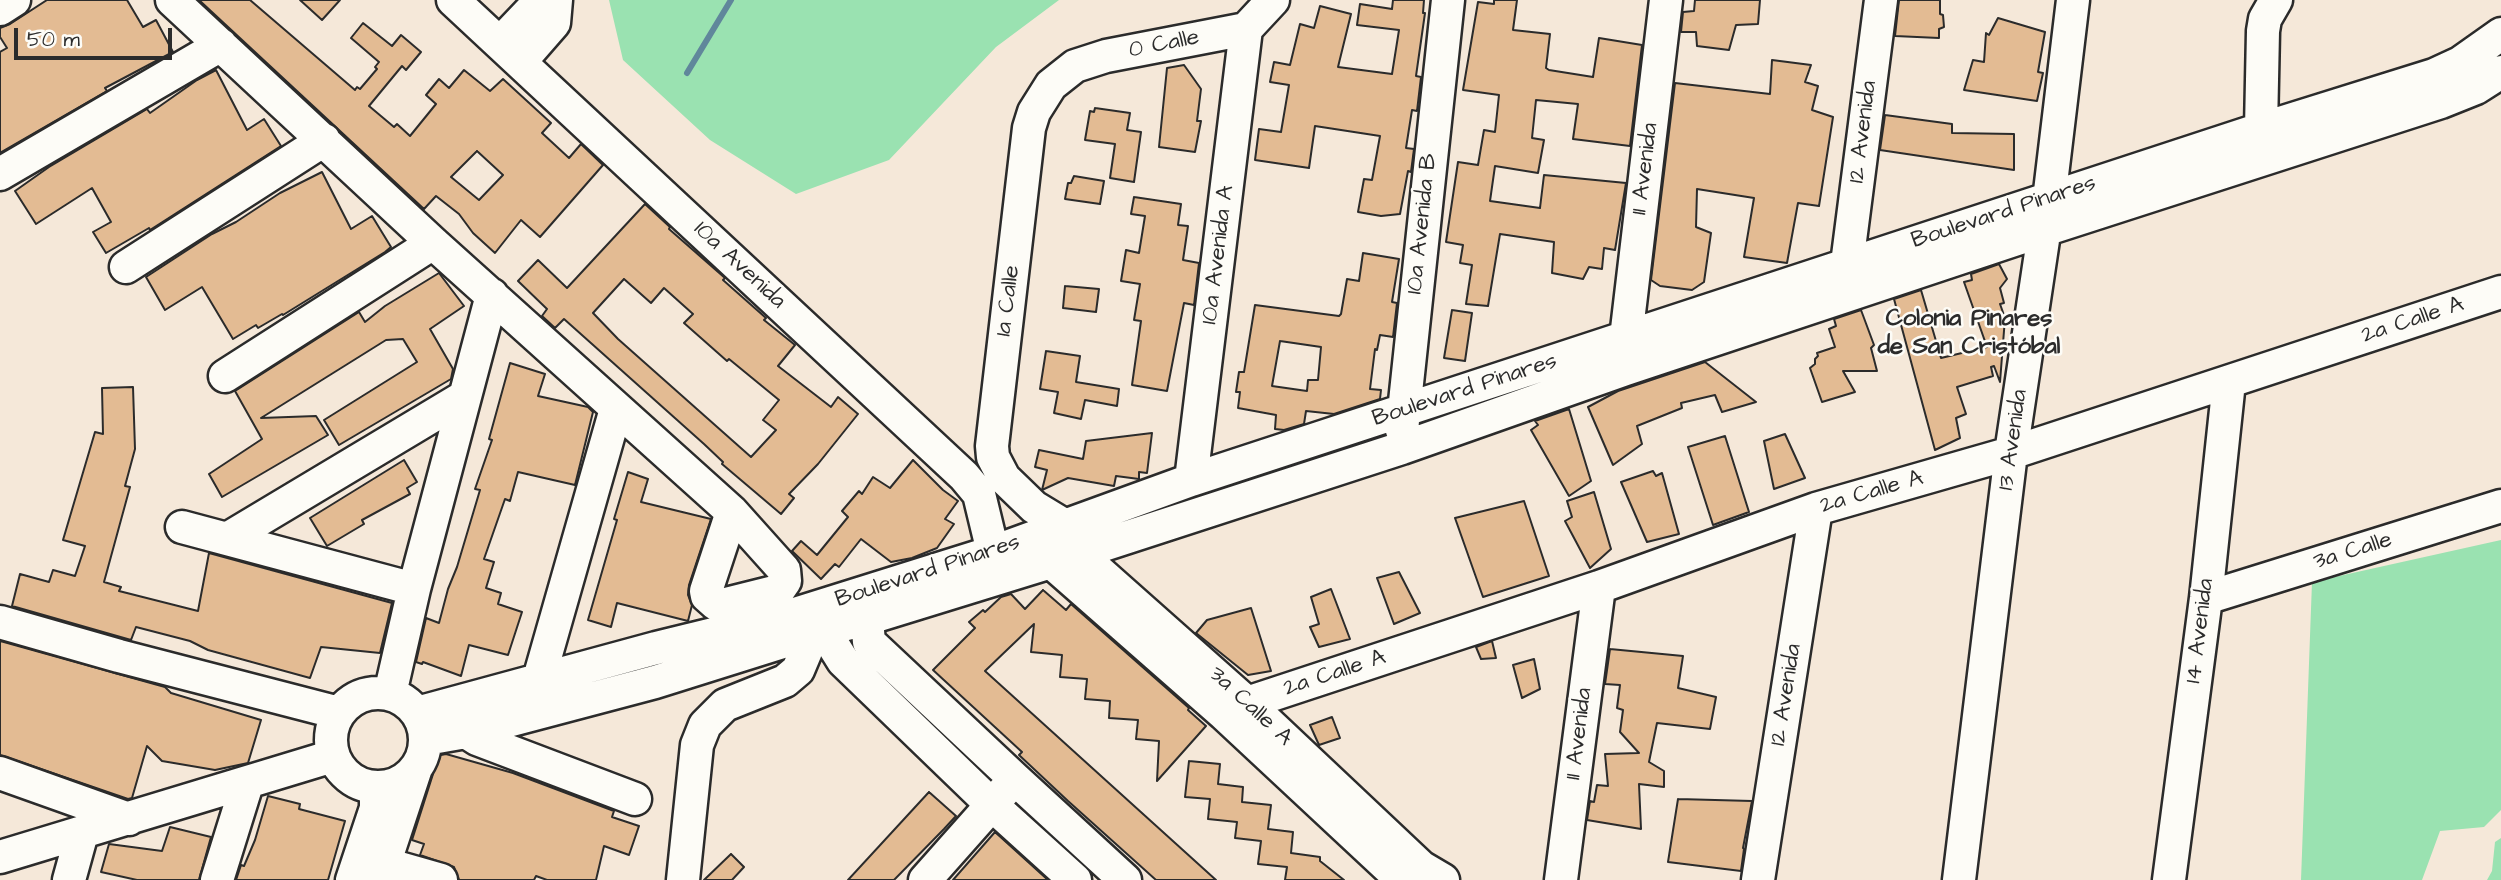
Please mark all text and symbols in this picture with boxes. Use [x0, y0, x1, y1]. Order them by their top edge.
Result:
scale bar [18, 14, 175, 58]
text: 50 m [27, 25, 80, 54]
street label: 0 Calle [1126, 25, 1202, 65]
street label: 12 Avenida [1844, 79, 1884, 185]
street label: 11 Avenida [1627, 121, 1665, 217]
street label: 10a Avenida B [1402, 152, 1444, 296]
street label: Boulevard Pinares [1908, 170, 2100, 256]
street label: 10a Avenida A [1197, 184, 1241, 326]
street label: 10a Avenida [687, 216, 791, 316]
street label: 1a Calle [991, 264, 1027, 338]
street label: 2a Calle A [2358, 292, 2468, 350]
district label: Colonia Pinares de San Cristóbal [1878, 306, 2060, 362]
street label: Boulevard Pinares [1369, 348, 1561, 434]
street label: 13 Avenida [1993, 388, 2035, 492]
street label: 2a Calle A [1817, 465, 1927, 521]
street label: 3a Calle [2311, 527, 2395, 577]
street label: Boulevard Pinares [832, 529, 1024, 615]
street label: 14 Avenida [2181, 577, 2221, 685]
street label: 12 Avenida [1765, 642, 1809, 748]
street label: 2a Calle A [1280, 645, 1390, 703]
street label: 3a Calle A [1202, 661, 1298, 753]
street label: 11 Avenida [1561, 686, 1599, 782]

